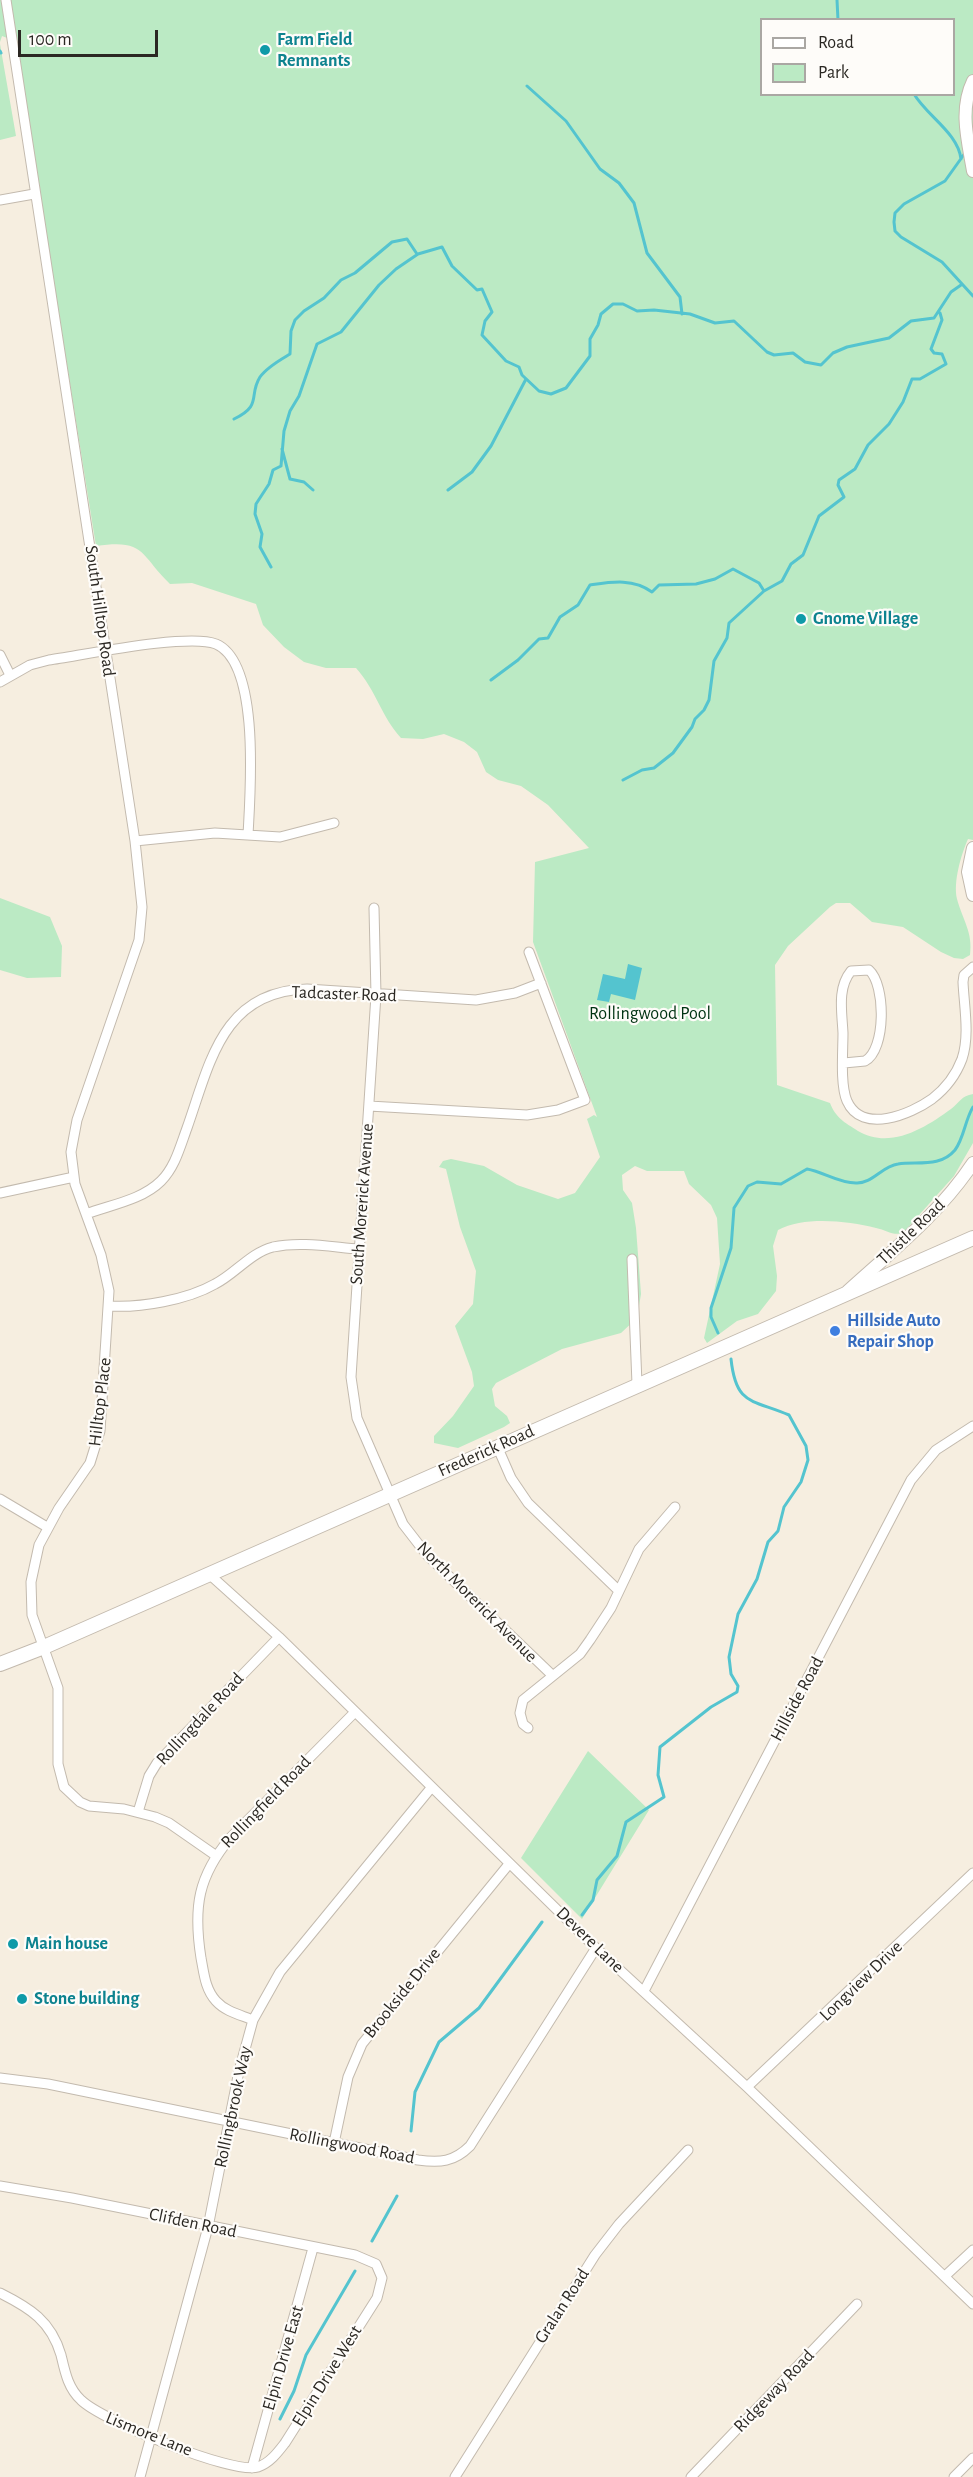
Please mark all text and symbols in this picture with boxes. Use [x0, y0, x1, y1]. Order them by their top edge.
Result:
scale bar [21, 18, 160, 56]
legend [760, 18, 955, 96]
place label: Farm Field Remnants [277, 29, 352, 72]
text: 100 m [29, 31, 72, 49]
text: Road [818, 34, 854, 52]
marker: Farm Field Remnants [258, 43, 272, 57]
text: Park [818, 64, 849, 82]
street label: South Hilltop Road [80, 544, 120, 678]
place label: Gnome Village [813, 608, 918, 630]
marker: Gnome Village [794, 612, 808, 626]
street label: Tadcaster Road [291, 981, 397, 1007]
park label: Rollingwood Pool [589, 1003, 711, 1025]
street label: South Morerick Avenue [346, 1123, 378, 1285]
street label: Thistle Road [872, 1194, 950, 1270]
place label: Hillside Auto Repair Shop [847, 1310, 941, 1352]
marker: Hillside Auto Repair Shop [828, 1324, 842, 1338]
street label: Hilltop Place [84, 1356, 116, 1448]
street label: Frederick Road [435, 1420, 537, 1482]
street label: North Morerick Avenue [412, 1537, 542, 1667]
street label: Hillside Road [766, 1653, 828, 1745]
street label: Rollingdale Road [152, 1668, 248, 1770]
street label: Rollingfield Road [216, 1751, 316, 1853]
street label: Devere Lane [552, 1902, 628, 1978]
place label: Main house [25, 1933, 108, 1955]
street label: Longview Drive [815, 1936, 907, 2026]
marker: Main house [6, 1937, 20, 1951]
street label: Brookside Drive [359, 1943, 445, 2043]
place label: Stone building [34, 1988, 139, 2010]
marker: Stone building [15, 1992, 29, 2006]
street label: Rollingbrook Way [210, 2044, 256, 2170]
street label: Rollingwood Road [288, 2123, 416, 2169]
street label: Clifden Road [147, 2203, 239, 2243]
street label: Gralan Road [530, 2264, 594, 2348]
street label: Elpin Drive East [258, 2303, 308, 2413]
street label: Elpin Drive West [287, 2321, 367, 2431]
street label: Ridgeway Road [729, 2345, 819, 2437]
street label: Lismore Lane [102, 2407, 196, 2461]

